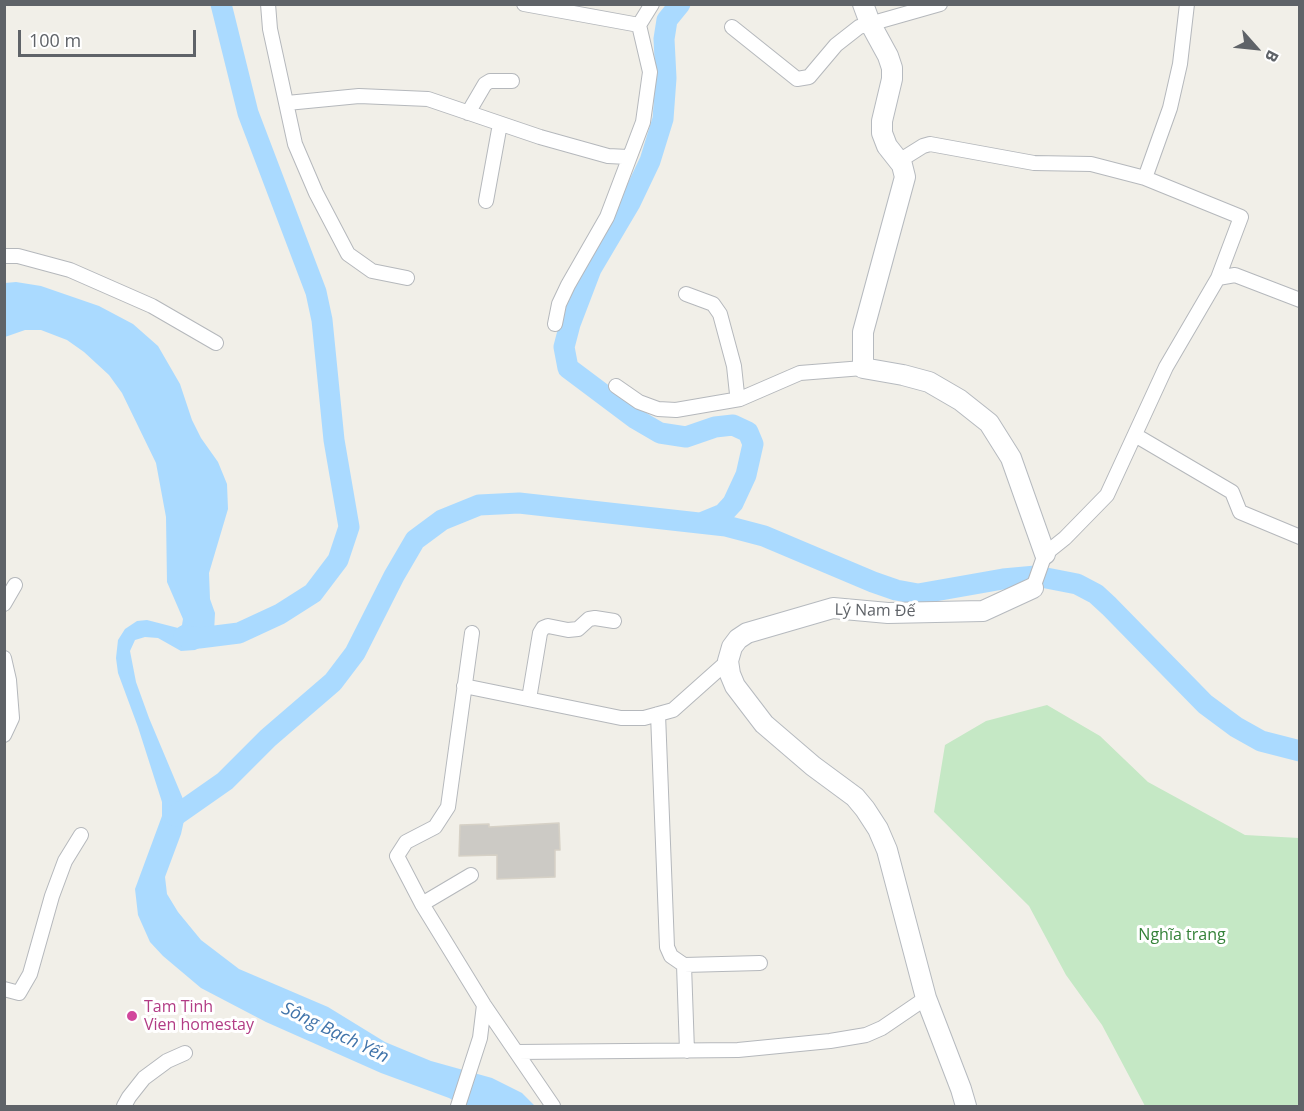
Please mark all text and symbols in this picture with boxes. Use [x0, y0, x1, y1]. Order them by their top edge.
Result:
scale bar [21, 18, 200, 56]
north arrow [1226, 18, 1286, 78]
text: 100 m [29, 28, 81, 52]
text: B [1260, 46, 1284, 66]
street label: Lý Nam Đế [834, 601, 916, 621]
park label: Nghĩa trang [1138, 925, 1226, 945]
place label: Tam Tinh Vien homestay [144, 997, 254, 1035]
water label: Sông Bạch Yến [278, 998, 392, 1068]
marker: Tam Tinh Vien homestay [125, 1009, 139, 1023]

